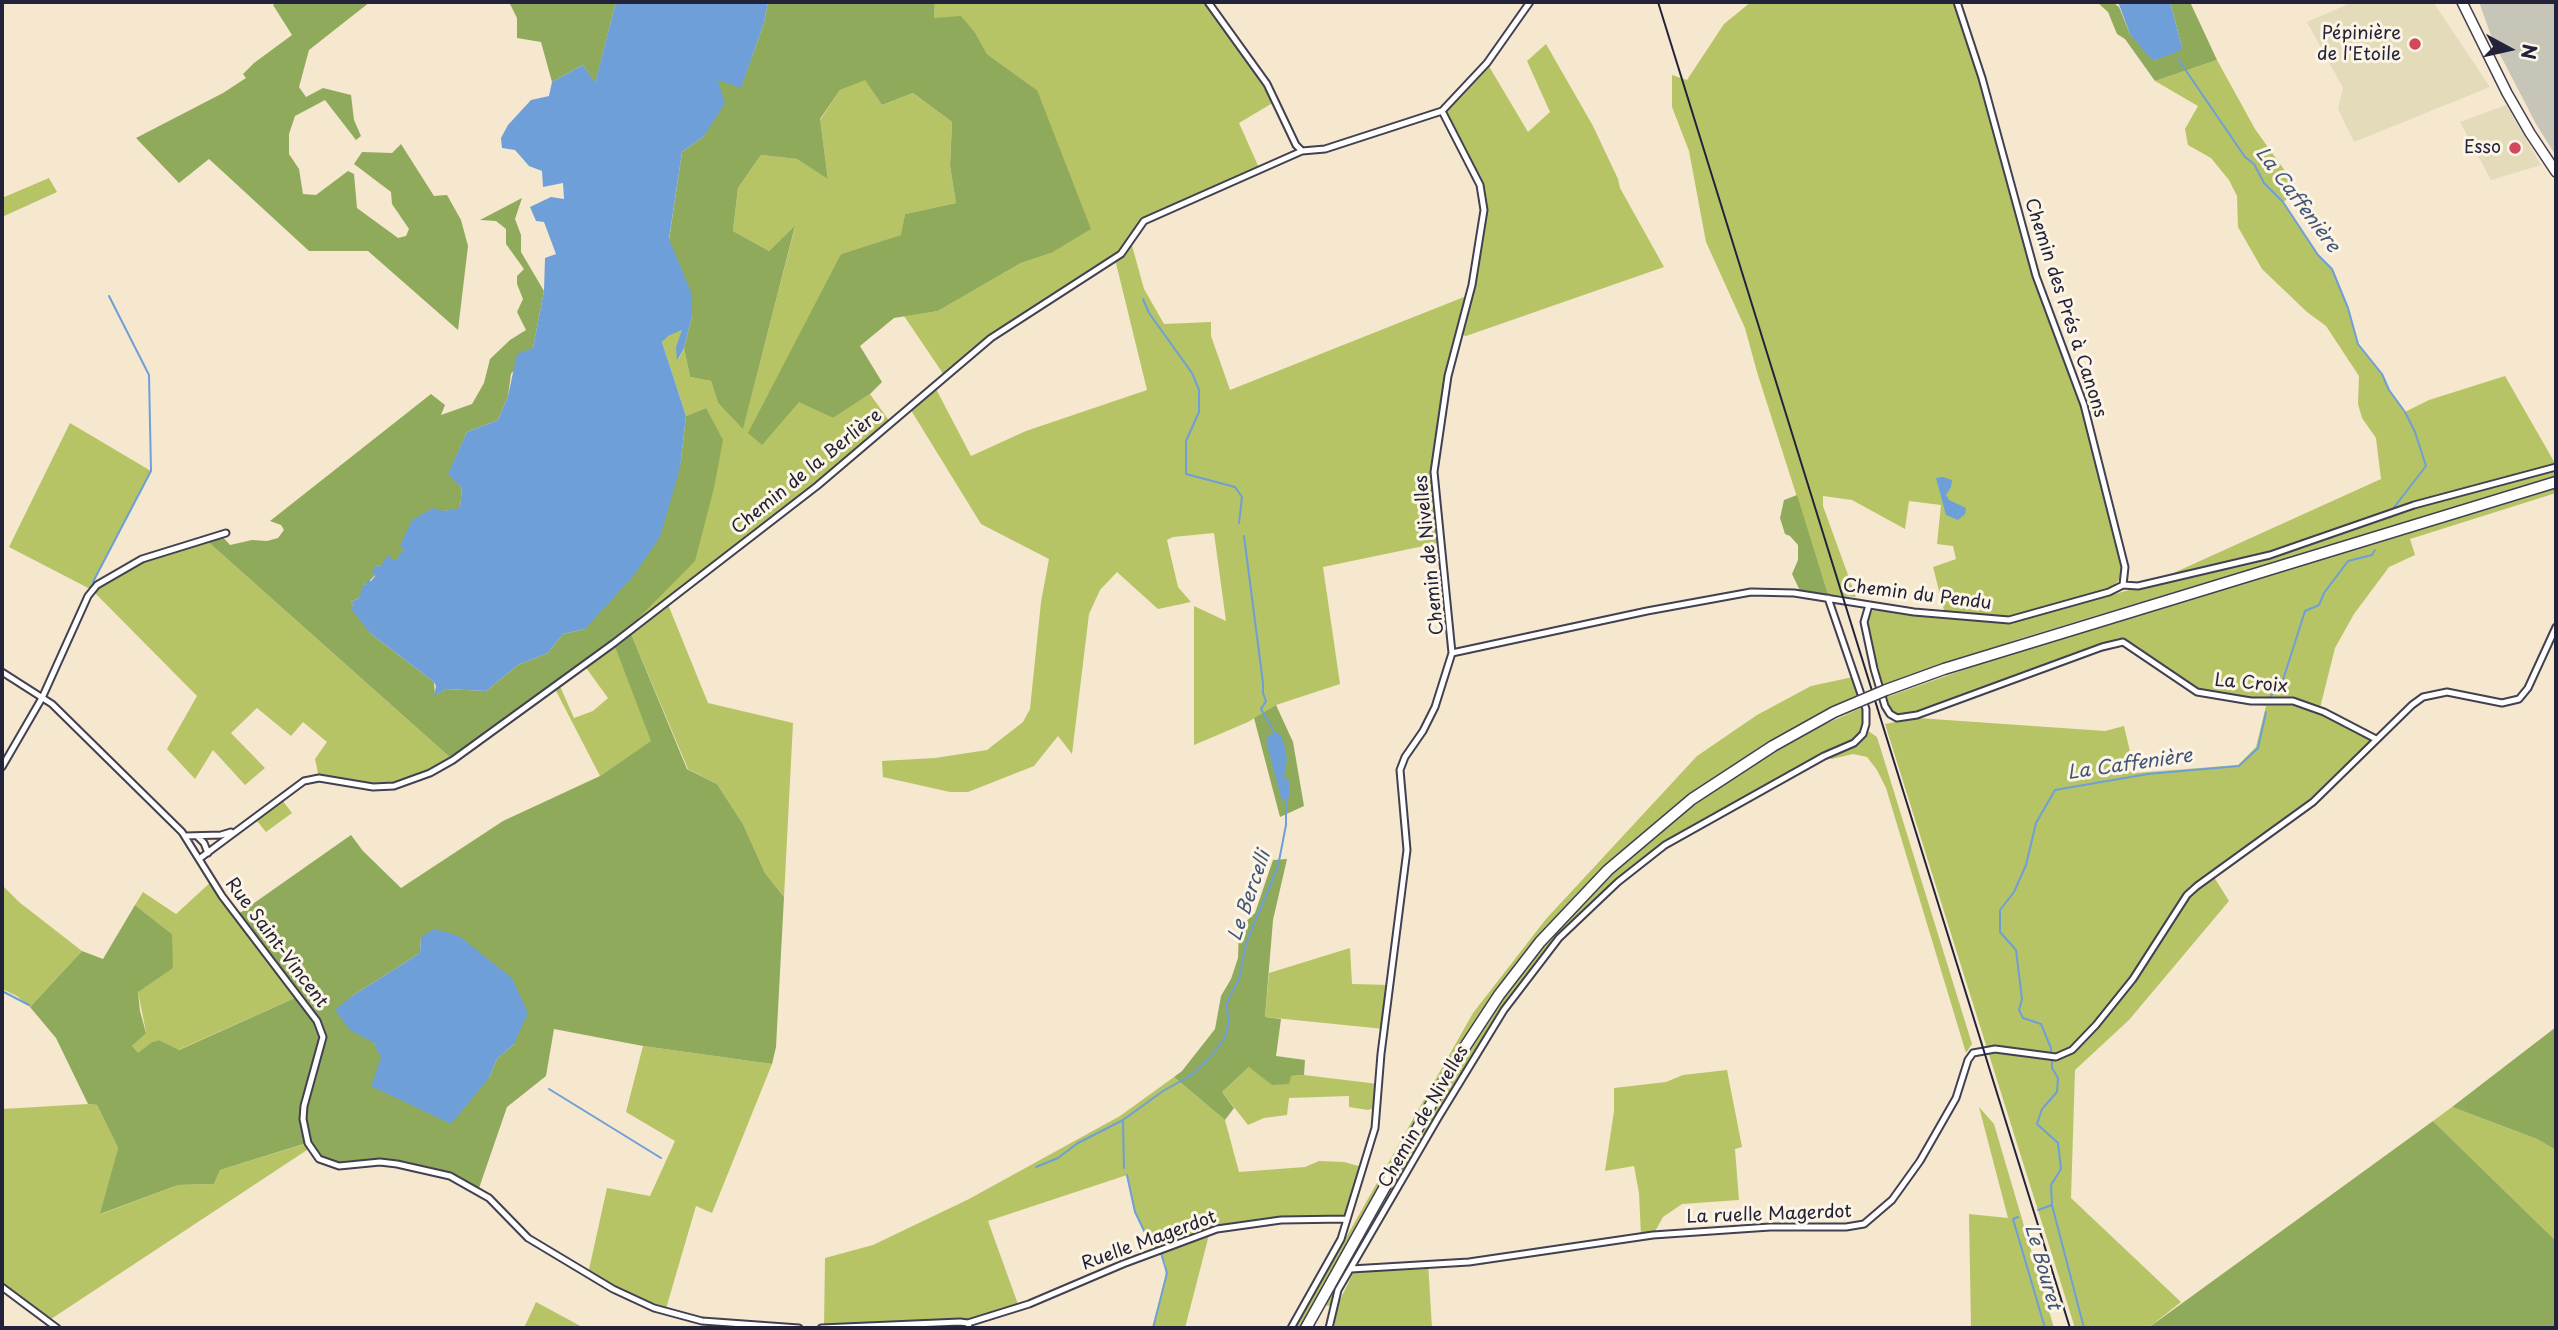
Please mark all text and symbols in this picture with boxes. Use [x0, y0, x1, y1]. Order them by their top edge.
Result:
north arrow [2474, 14, 2544, 84]
place label: Pépinière de l'Etoile [2317, 23, 2401, 66]
marker: Pépinière de l'Etoile [2407, 36, 2423, 52]
text: N [2515, 43, 2545, 61]
place label: Esso [2464, 137, 2501, 159]
marker: Esso [2507, 140, 2523, 156]
water label: La Caffenière [2250, 143, 2344, 257]
street label: Chemin des Prés à Canons [2019, 196, 2111, 420]
street label: Chemin de la Berlière [728, 405, 886, 539]
street label: Chemin de Nivelles [1411, 474, 1449, 636]
street label: Chemin du Pendu [1841, 575, 1993, 615]
street label: La Croix [2213, 670, 2289, 698]
water label: La Caffenière [2066, 745, 2194, 785]
water label: Le Bercelli [1224, 848, 1276, 944]
street label: Rue Saint-Vincent [220, 874, 332, 1012]
street label: Chemin de Nivelles [1374, 1042, 1474, 1192]
street label: La ruelle Magerdot [1686, 1201, 1852, 1229]
street label: Ruelle Magerdot [1079, 1207, 1219, 1275]
water label: Le Bouret [2019, 1222, 2065, 1312]

